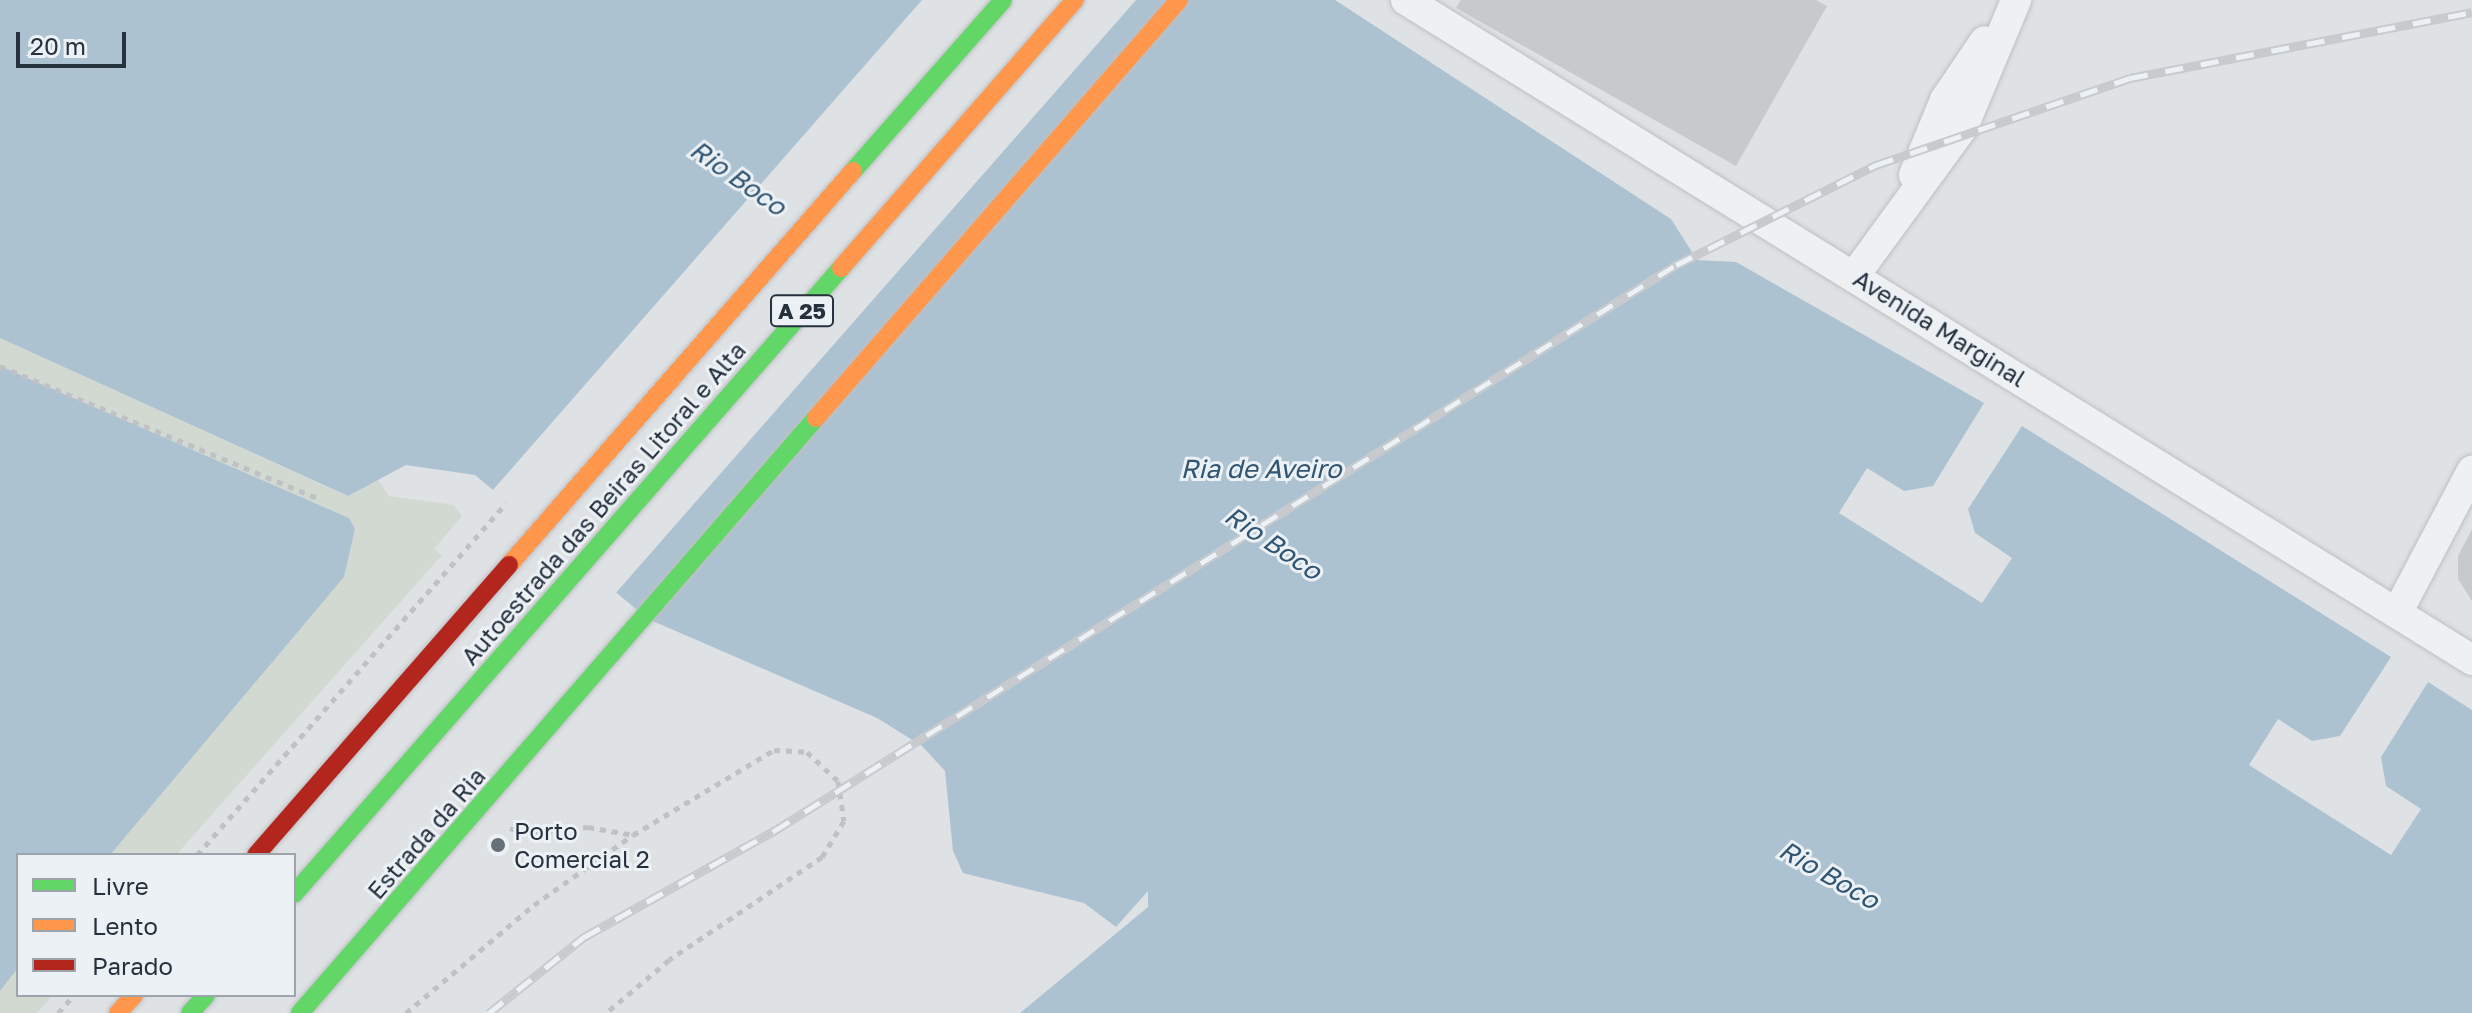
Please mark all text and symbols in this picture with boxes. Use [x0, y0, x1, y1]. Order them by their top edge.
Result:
scale bar [20, 16, 130, 66]
text: 20 m [30, 31, 86, 60]
water label: Rio Boco [684, 134, 792, 222]
street label: Avenida Marginal [1849, 263, 2031, 393]
road number: A 25 [770, 293, 834, 329]
street label: Autoestrada das Beiras Litoral e Alta [455, 336, 751, 670]
water label: Ria de Aveiro [1181, 453, 1341, 485]
water label: Rio Boco [1219, 499, 1327, 587]
street label: Estrada da Ria [361, 761, 491, 905]
place label: Porto Comercial 2 [514, 817, 650, 873]
water label: Rio Boco [1774, 834, 1884, 916]
marker: Porto Comercial 2 [489, 836, 507, 854]
legend [16, 853, 296, 997]
text: Livre [92, 871, 149, 900]
text: Lento [92, 911, 158, 940]
text: Parado [92, 951, 173, 980]

